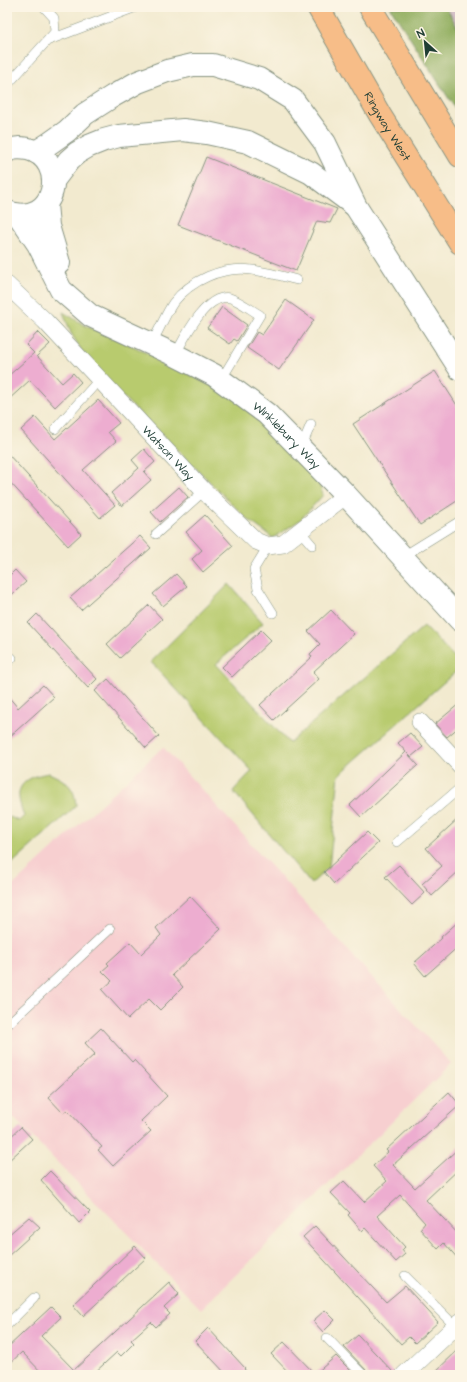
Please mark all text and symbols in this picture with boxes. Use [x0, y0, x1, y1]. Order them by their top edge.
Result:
north arrow [405, 22, 445, 62]
text: N [414, 25, 427, 42]
street label: Ringway West [359, 89, 415, 165]
street label: Winklebury Way [249, 398, 324, 474]
street label: Watson Way [138, 422, 198, 486]

